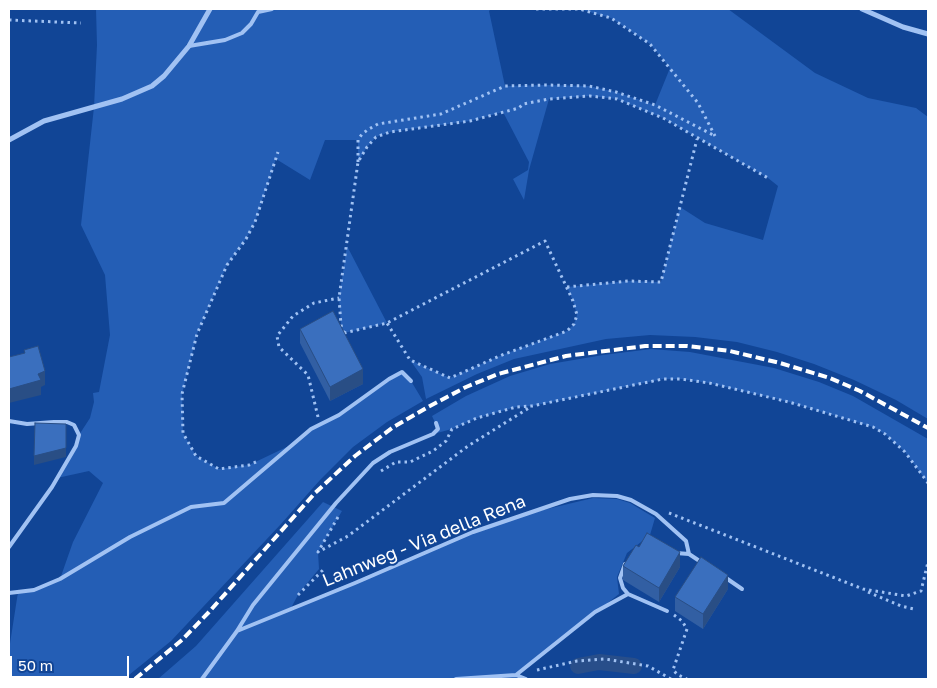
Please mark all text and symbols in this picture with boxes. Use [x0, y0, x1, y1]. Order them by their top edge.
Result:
street label: Lahnweg - Via della Rena [319, 490, 529, 592]
scale bar [12, 646, 131, 678]
text: 50 m [18, 656, 53, 674]

